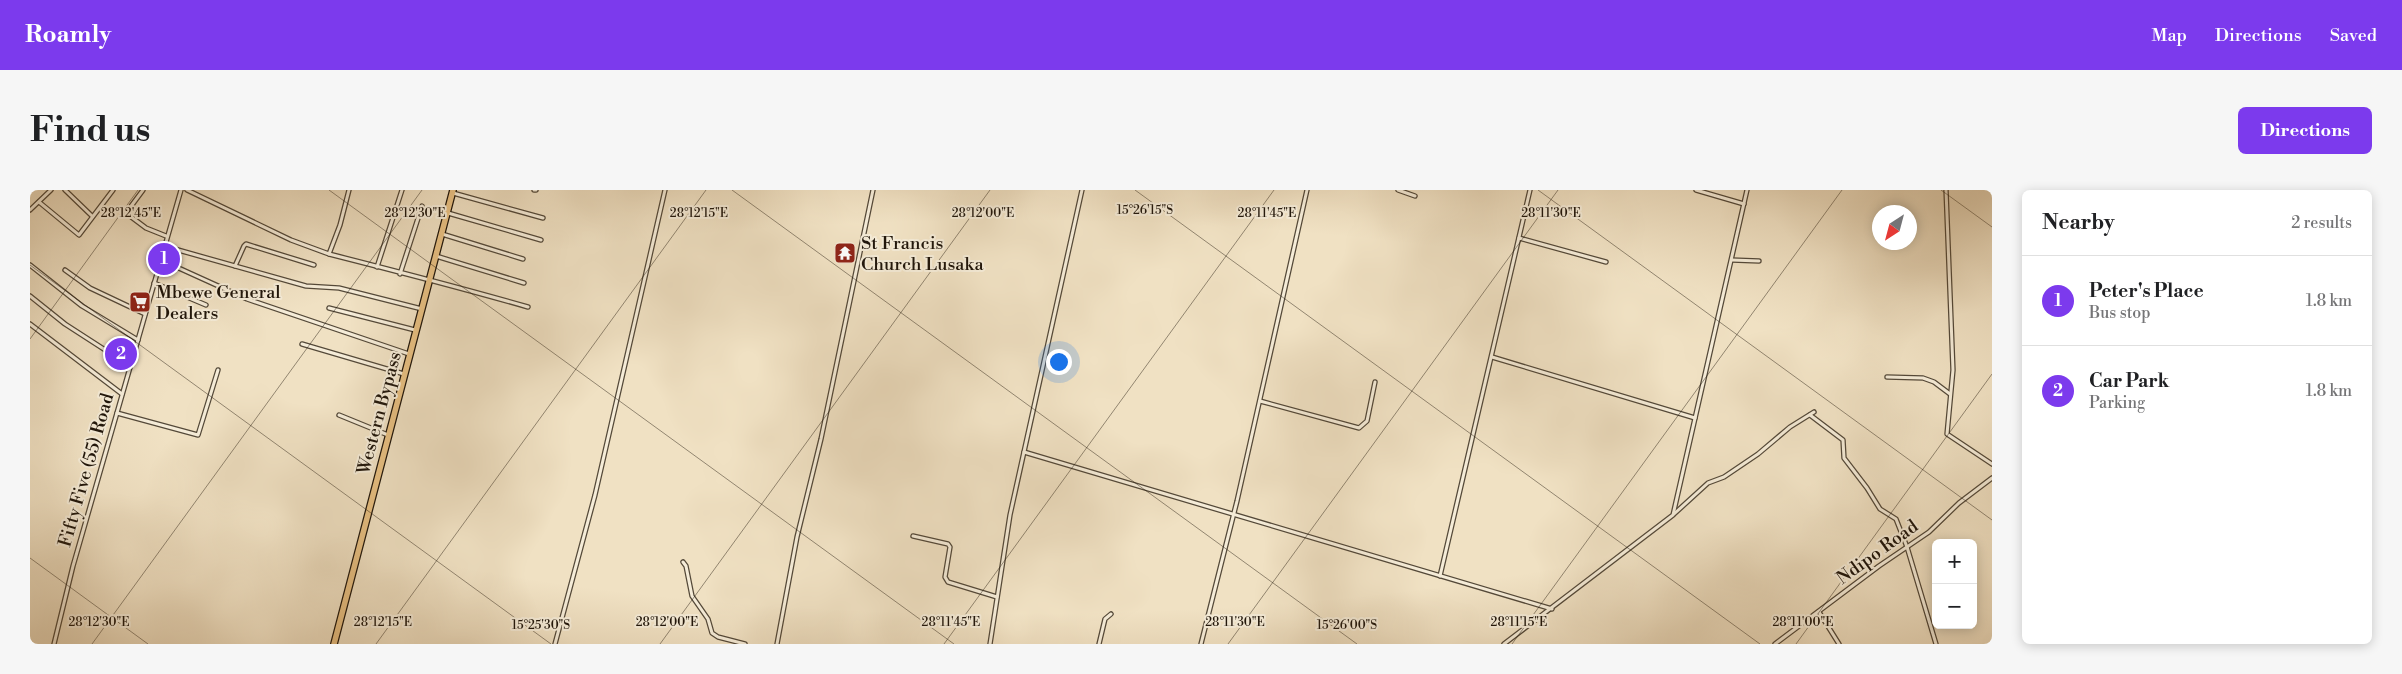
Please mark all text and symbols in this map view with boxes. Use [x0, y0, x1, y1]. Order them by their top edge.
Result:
text: Roamly [25, 20, 111, 50]
text: Map [2151, 24, 2187, 47]
text: Directions [2215, 24, 2302, 47]
text: Saved [2330, 24, 2377, 47]
button: Directions [2238, 107, 2372, 154]
text: Find us [30, 109, 150, 152]
text: 15°26'15"S [1117, 203, 1173, 218]
north arrow [1872, 205, 1917, 250]
text: 28°12'45"E [101, 206, 161, 221]
text: 28°12'30"E [384, 206, 446, 221]
text: 28°12'15"E [670, 206, 728, 221]
text: 28°12'00"E [952, 206, 1014, 221]
text: 28°11'45"E [1238, 206, 1296, 221]
text: 28°11'30"E [1521, 206, 1581, 221]
text: Nearby [2042, 210, 2115, 236]
text: 2 results [2291, 213, 2352, 233]
place label: St Francis Church Lusaka [861, 232, 984, 276]
pin: 1 [148, 240, 180, 278]
temple icon: St Francis Church Lusaka [833, 241, 857, 265]
text: Peter's Place [2089, 279, 2204, 303]
place label: Mbewe General Dealers [156, 281, 281, 325]
supermarket icon: Mbewe General Dealers [128, 290, 152, 314]
text: 1 [2054, 291, 2062, 311]
text: 1.8 km [2306, 291, 2352, 311]
text: Bus stop [2089, 303, 2151, 323]
pin: 2 [105, 335, 137, 373]
street label: Western Bypass [352, 349, 407, 478]
your location [1046, 349, 1072, 375]
text: Car Park [2089, 369, 2169, 393]
text: 2 [2053, 381, 2063, 401]
text: 1.8 km [2306, 381, 2352, 401]
street label: Fifty Five (55) Road [54, 390, 120, 550]
text: Parking [2089, 393, 2145, 413]
street label: Ndipo Road [1832, 515, 1923, 590]
map controls [1932, 539, 1977, 629]
button: + [1932, 539, 1977, 584]
button: − [1932, 584, 1977, 629]
text: 28°12'30"E [68, 615, 130, 630]
text: 28°12'15"E [354, 615, 412, 630]
text: 28°12'00"E [636, 615, 698, 630]
text: 28°11'45"E [922, 615, 980, 630]
text: 28°11'30"E [1205, 615, 1265, 630]
text: 28°11'15"E [1491, 615, 1547, 630]
text: 28°11'00"E [1773, 615, 1833, 630]
text: 15°25'30"S [512, 618, 570, 633]
text: 15°26'00"S [1317, 618, 1377, 633]

